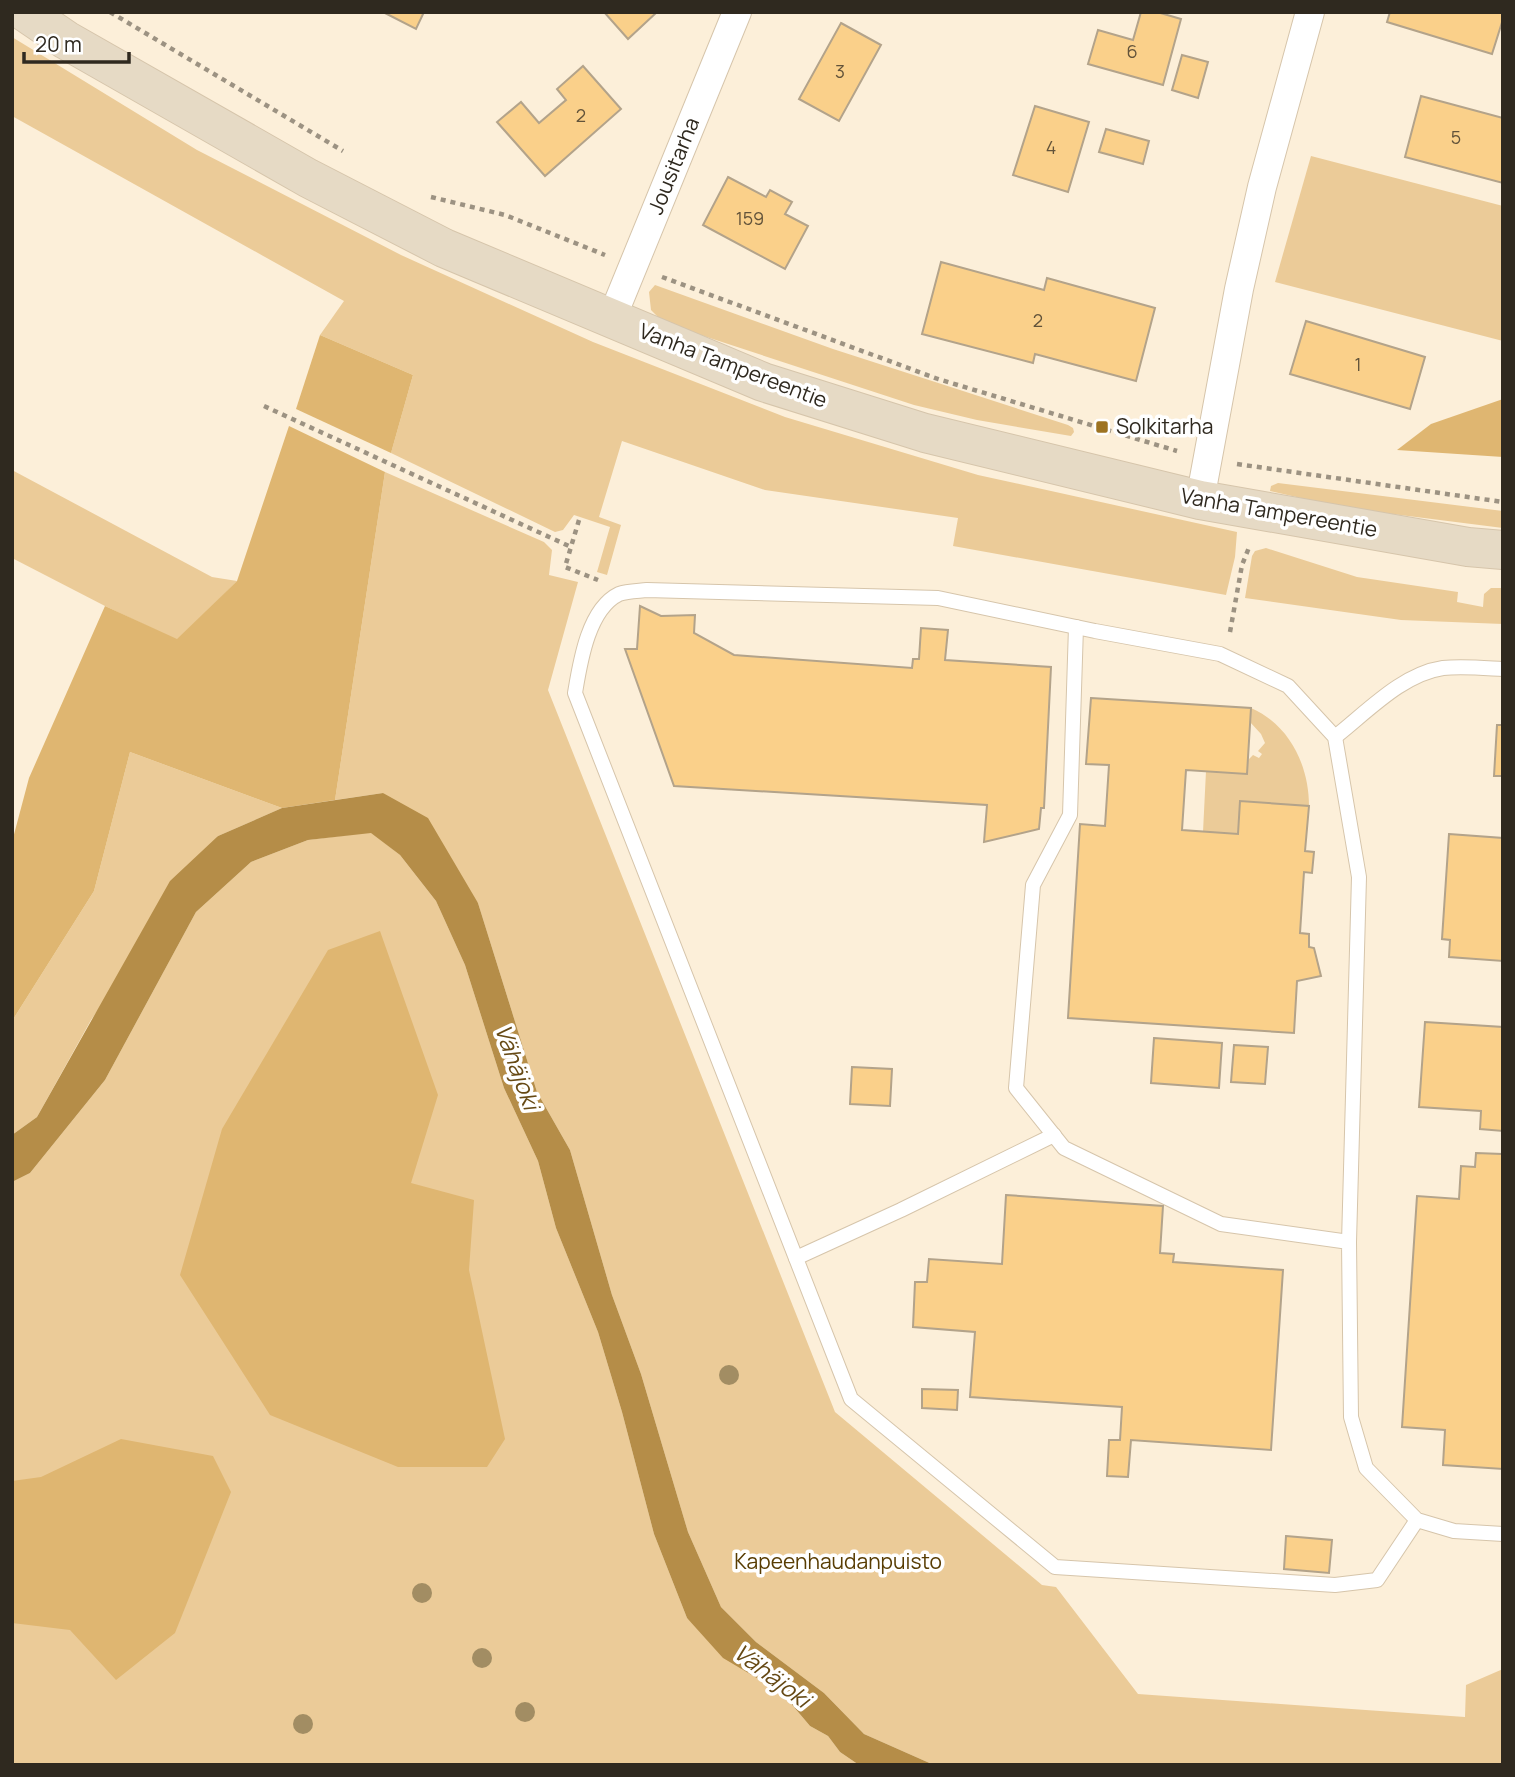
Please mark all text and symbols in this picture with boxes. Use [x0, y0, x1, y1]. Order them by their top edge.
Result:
scale bar [24, 21, 130, 65]
text: 20 m [35, 30, 82, 58]
house number: 6 [1126, 39, 1138, 63]
house number: 3 [835, 59, 845, 83]
house number: 2 [576, 103, 586, 127]
street label: Jousitarha [641, 113, 705, 218]
house number: 5 [1451, 125, 1461, 149]
house number: 4 [1046, 135, 1056, 159]
house number: 159 [736, 206, 764, 230]
house number: 2 [1033, 308, 1043, 332]
street label: Vanha Tampereentie [635, 316, 831, 414]
house number: 1 [1354, 352, 1362, 376]
place label: Solkitarha [1116, 412, 1213, 440]
marker: Solkitarha [1094, 419, 1110, 435]
street label: Vanha Tampereentie [1179, 481, 1380, 543]
water label: Vähäjoki [488, 1020, 549, 1116]
park label: Kapeenhaudanpuisto [734, 1547, 942, 1575]
water label: Vähäjoki [728, 1636, 820, 1716]

